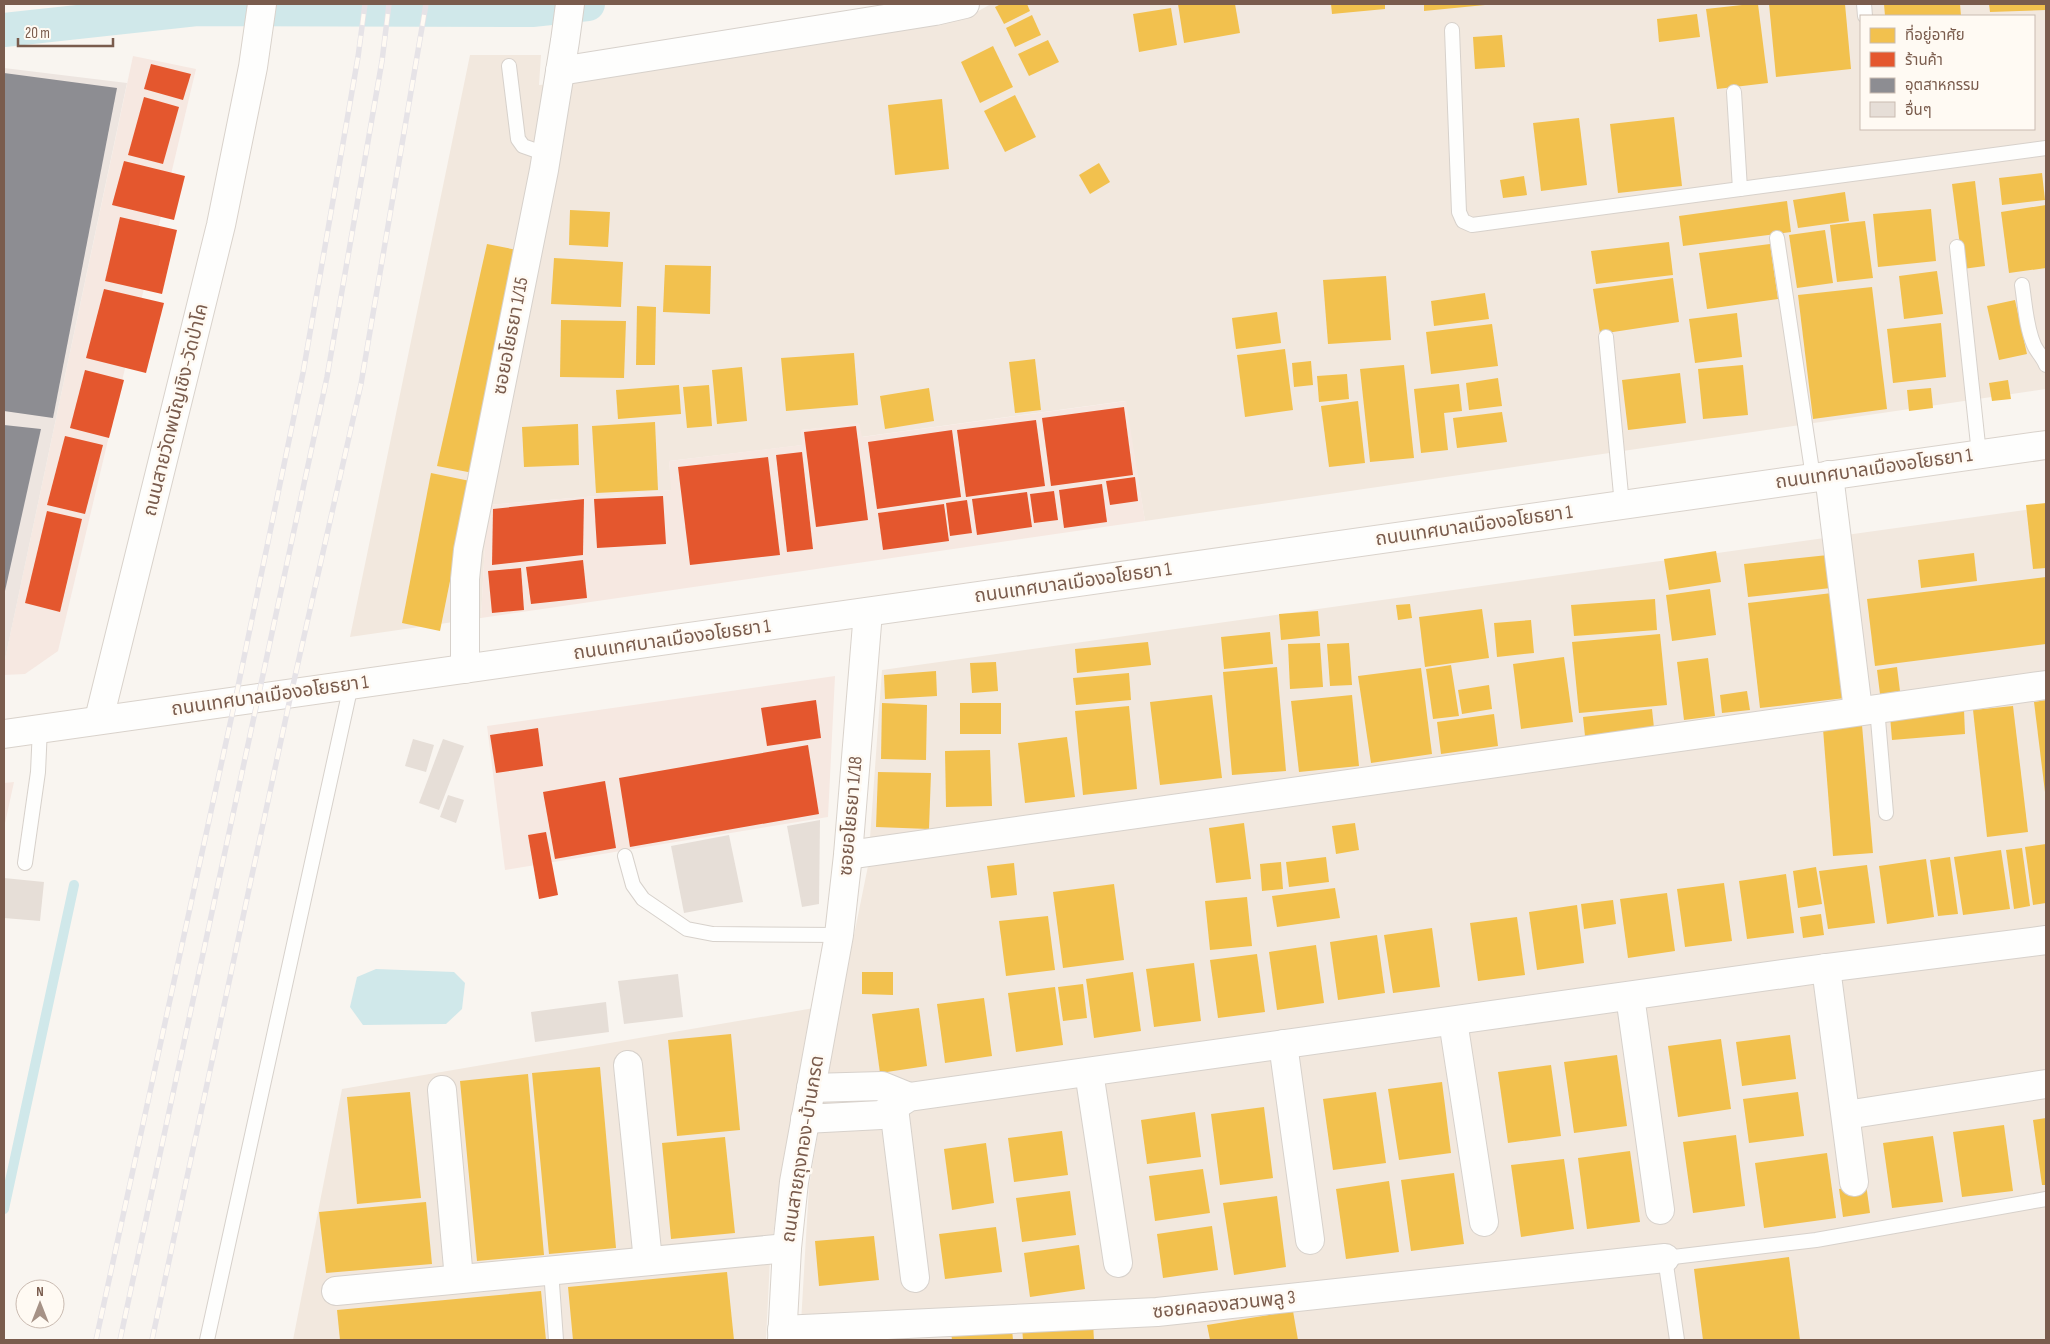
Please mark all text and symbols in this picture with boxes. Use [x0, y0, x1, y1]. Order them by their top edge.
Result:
scale bar [18, 15, 112, 47]
legend [1860, 15, 2035, 130]
text: 20 m [25, 24, 50, 43]
text: ที่อยู่อาศัย [1905, 24, 1965, 45]
text: ร้านค้า [1905, 51, 1943, 70]
text: อุตสาหกรรม [1905, 76, 1979, 95]
text: อื่นๆ [1905, 99, 1932, 120]
street label: ซอยอโยธยา 1/15 [488, 275, 534, 397]
street label: ถนนสายวัดพนัญเชิง-วัดป่าโค [138, 301, 214, 519]
street label: ถนนเทศบาลเมืองอโยธยา 1 [1774, 444, 1974, 494]
street label: ถนนเทศบาลเมืองอโยธยา 1 [1374, 501, 1574, 551]
street label: ถนนเทศบาลเมืองอโยธยา 1 [973, 558, 1173, 608]
street label: ถนนเทศบาลเมืองอโยธยา 1 [572, 615, 772, 665]
street label: ถนนเทศบาลเมืองอโยธยา 1 [170, 671, 370, 721]
street label: ซอยอโยธยา 1/18 [834, 755, 868, 877]
street label: ถนนสายถุงทอง-บ้านกรด [776, 1054, 829, 1244]
north arrow [15, 1279, 65, 1329]
text: N [36, 1283, 44, 1300]
street label: ซอยคลองสวนพลู 3 [1152, 1286, 1296, 1324]

